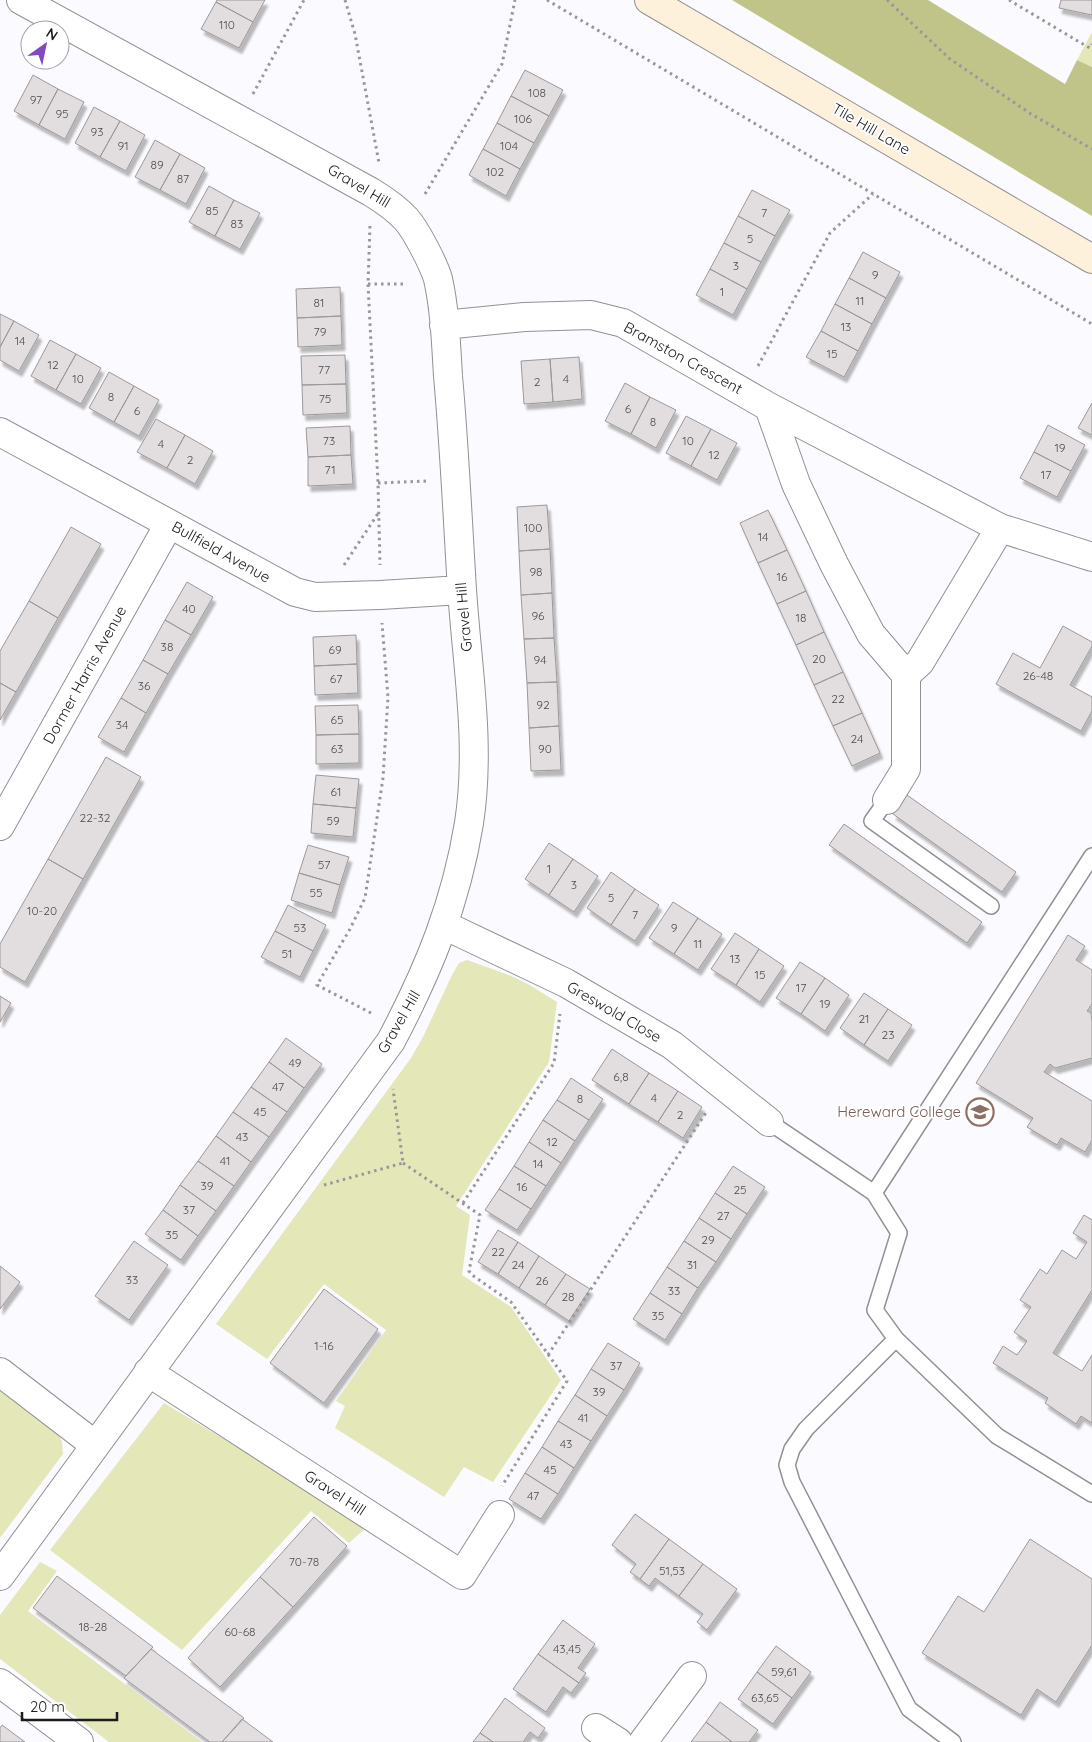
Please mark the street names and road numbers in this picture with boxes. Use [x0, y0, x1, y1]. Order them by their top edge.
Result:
street label: Tile Hill Lane [829, 98, 914, 159]
street label: Gravel Hill [324, 159, 394, 212]
street label: Bramston Crescent [621, 317, 746, 398]
street label: Bullfield Avenue [169, 517, 274, 587]
street label: Gravel Hill [451, 581, 476, 653]
street label: Dormer Harris Avenue [39, 602, 130, 747]
street label: Greswold Close [564, 977, 665, 1046]
street label: Gravel Hill [373, 987, 424, 1057]
street label: Gravel Hill [301, 1466, 370, 1520]

